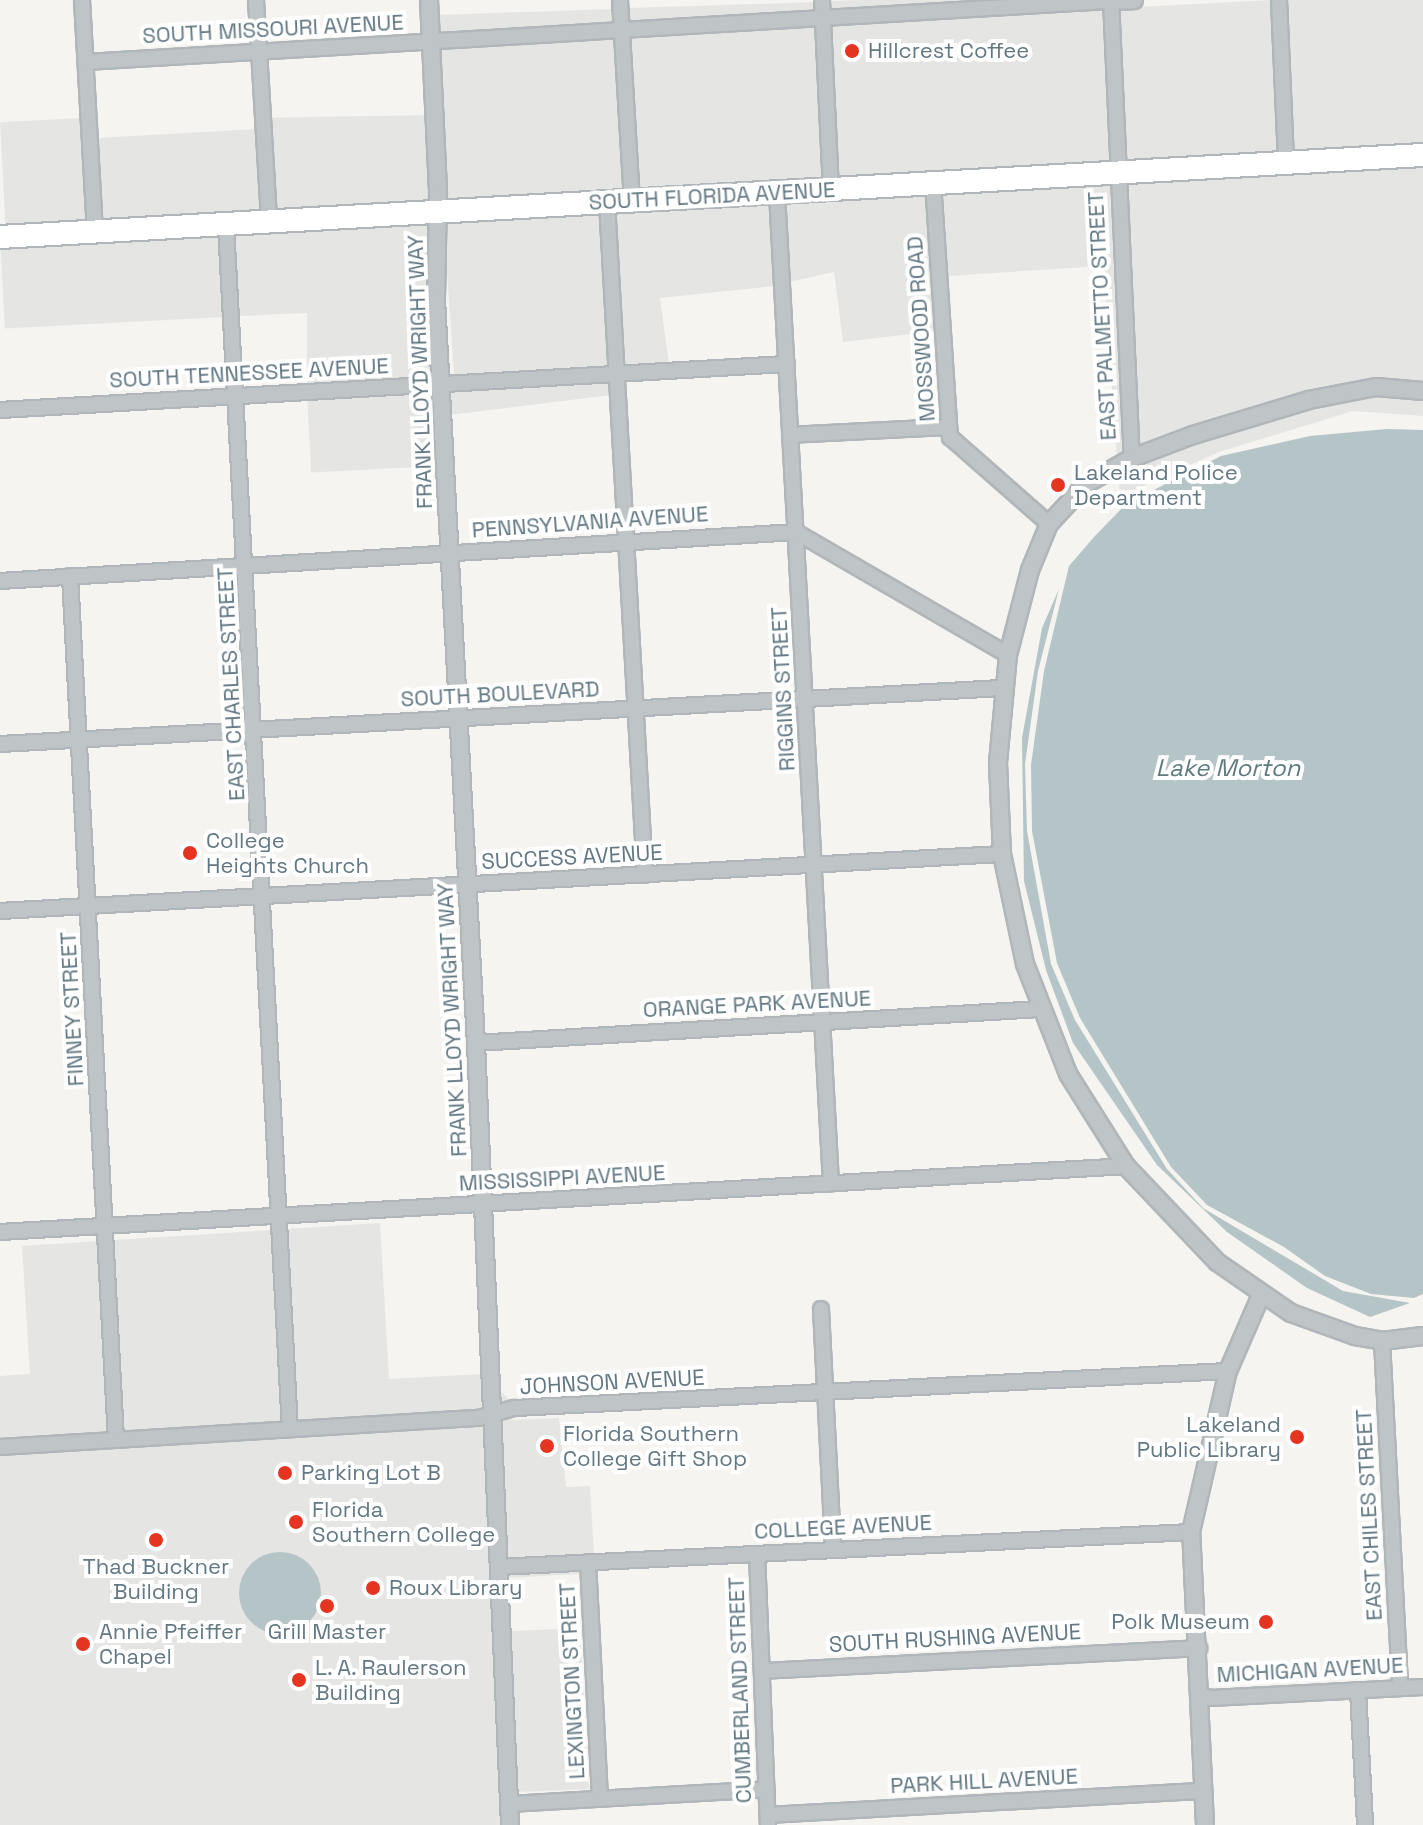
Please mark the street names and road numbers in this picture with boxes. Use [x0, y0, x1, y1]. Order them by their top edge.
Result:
street label: SOUTH MISSOURI AVENUE [142, 9, 404, 49]
street label: SOUTH FLORIDA AVENUE [588, 176, 836, 216]
street label: EAST PALMETTO STREET [1082, 191, 1122, 441]
street label: FRANK LLOYD WRIGHT WAY [402, 234, 438, 510]
street label: MOSSWOOD ROAD [901, 235, 941, 423]
street label: SOUTH TENNESSEE AVENUE [108, 352, 390, 394]
street label: PENNSYLVANIA AVENUE [471, 501, 709, 543]
street label: EAST CHARLES STREET [212, 566, 250, 802]
street label: RIGGINS STREET [766, 606, 800, 772]
street label: SOUTH BOULEVARD [400, 676, 600, 712]
street label: SUCCESS AVENUE [481, 839, 663, 875]
street label: FRANK LLOYD WRIGHT WAY [432, 882, 472, 1158]
street label: FINNEY STREET [55, 931, 89, 1087]
street label: ORANGE PARK AVENUE [642, 985, 872, 1023]
street label: MISSISSIPPI AVENUE [458, 1159, 666, 1197]
street label: JOHNSON AVENUE [519, 1364, 705, 1400]
street label: EAST CHILES STREET [1350, 1408, 1388, 1622]
street label: COLLEGE AVENUE [753, 1509, 933, 1545]
street label: CUMBERLAND STREET [723, 1576, 757, 1804]
street label: LEXINGTON STREET [554, 1582, 590, 1780]
street label: SOUTH RUSHING AVENUE [828, 1618, 1082, 1658]
street label: MICHIGAN AVENUE [1216, 1652, 1404, 1688]
street label: PARK HILL AVENUE [889, 1763, 1079, 1799]

